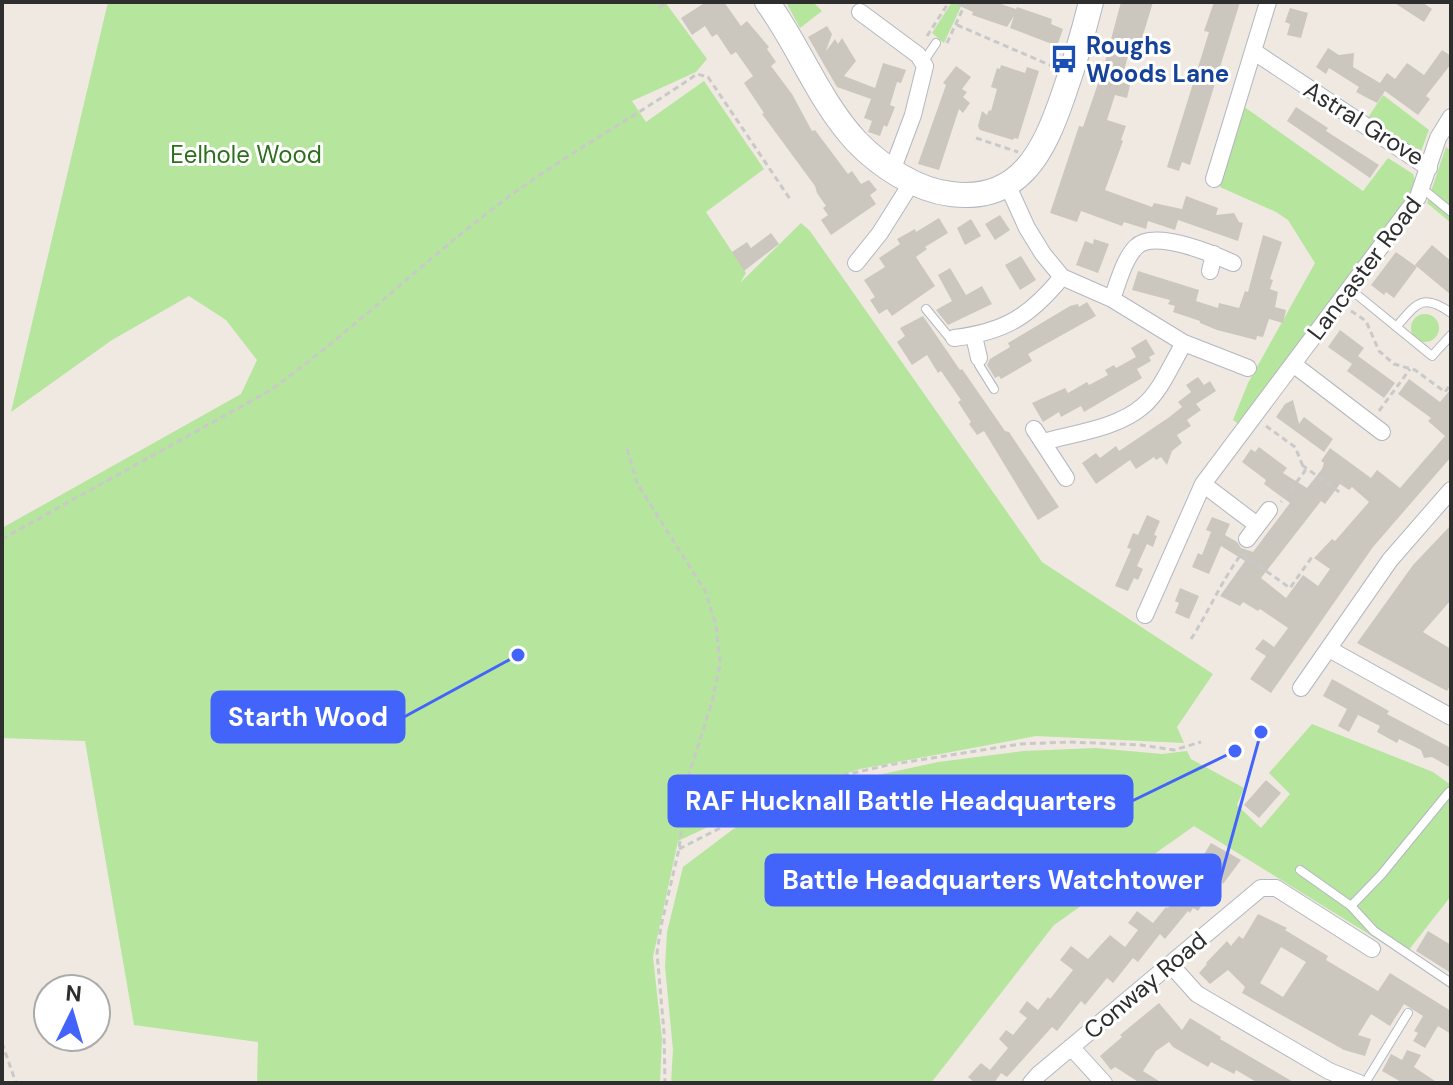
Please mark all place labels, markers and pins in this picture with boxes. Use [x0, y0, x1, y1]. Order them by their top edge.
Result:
place label: Roughs Woods Lane [1086, 30, 1229, 89]
bus stop icon: Roughs Woods Lane [1049, 44, 1079, 74]
callout: Starth Wood [212, 692, 404, 742]
callout: RAF Hucknall Battle Headquarters [669, 776, 1132, 826]
callout: Battle Headquarters Watchtower [766, 855, 1220, 905]

